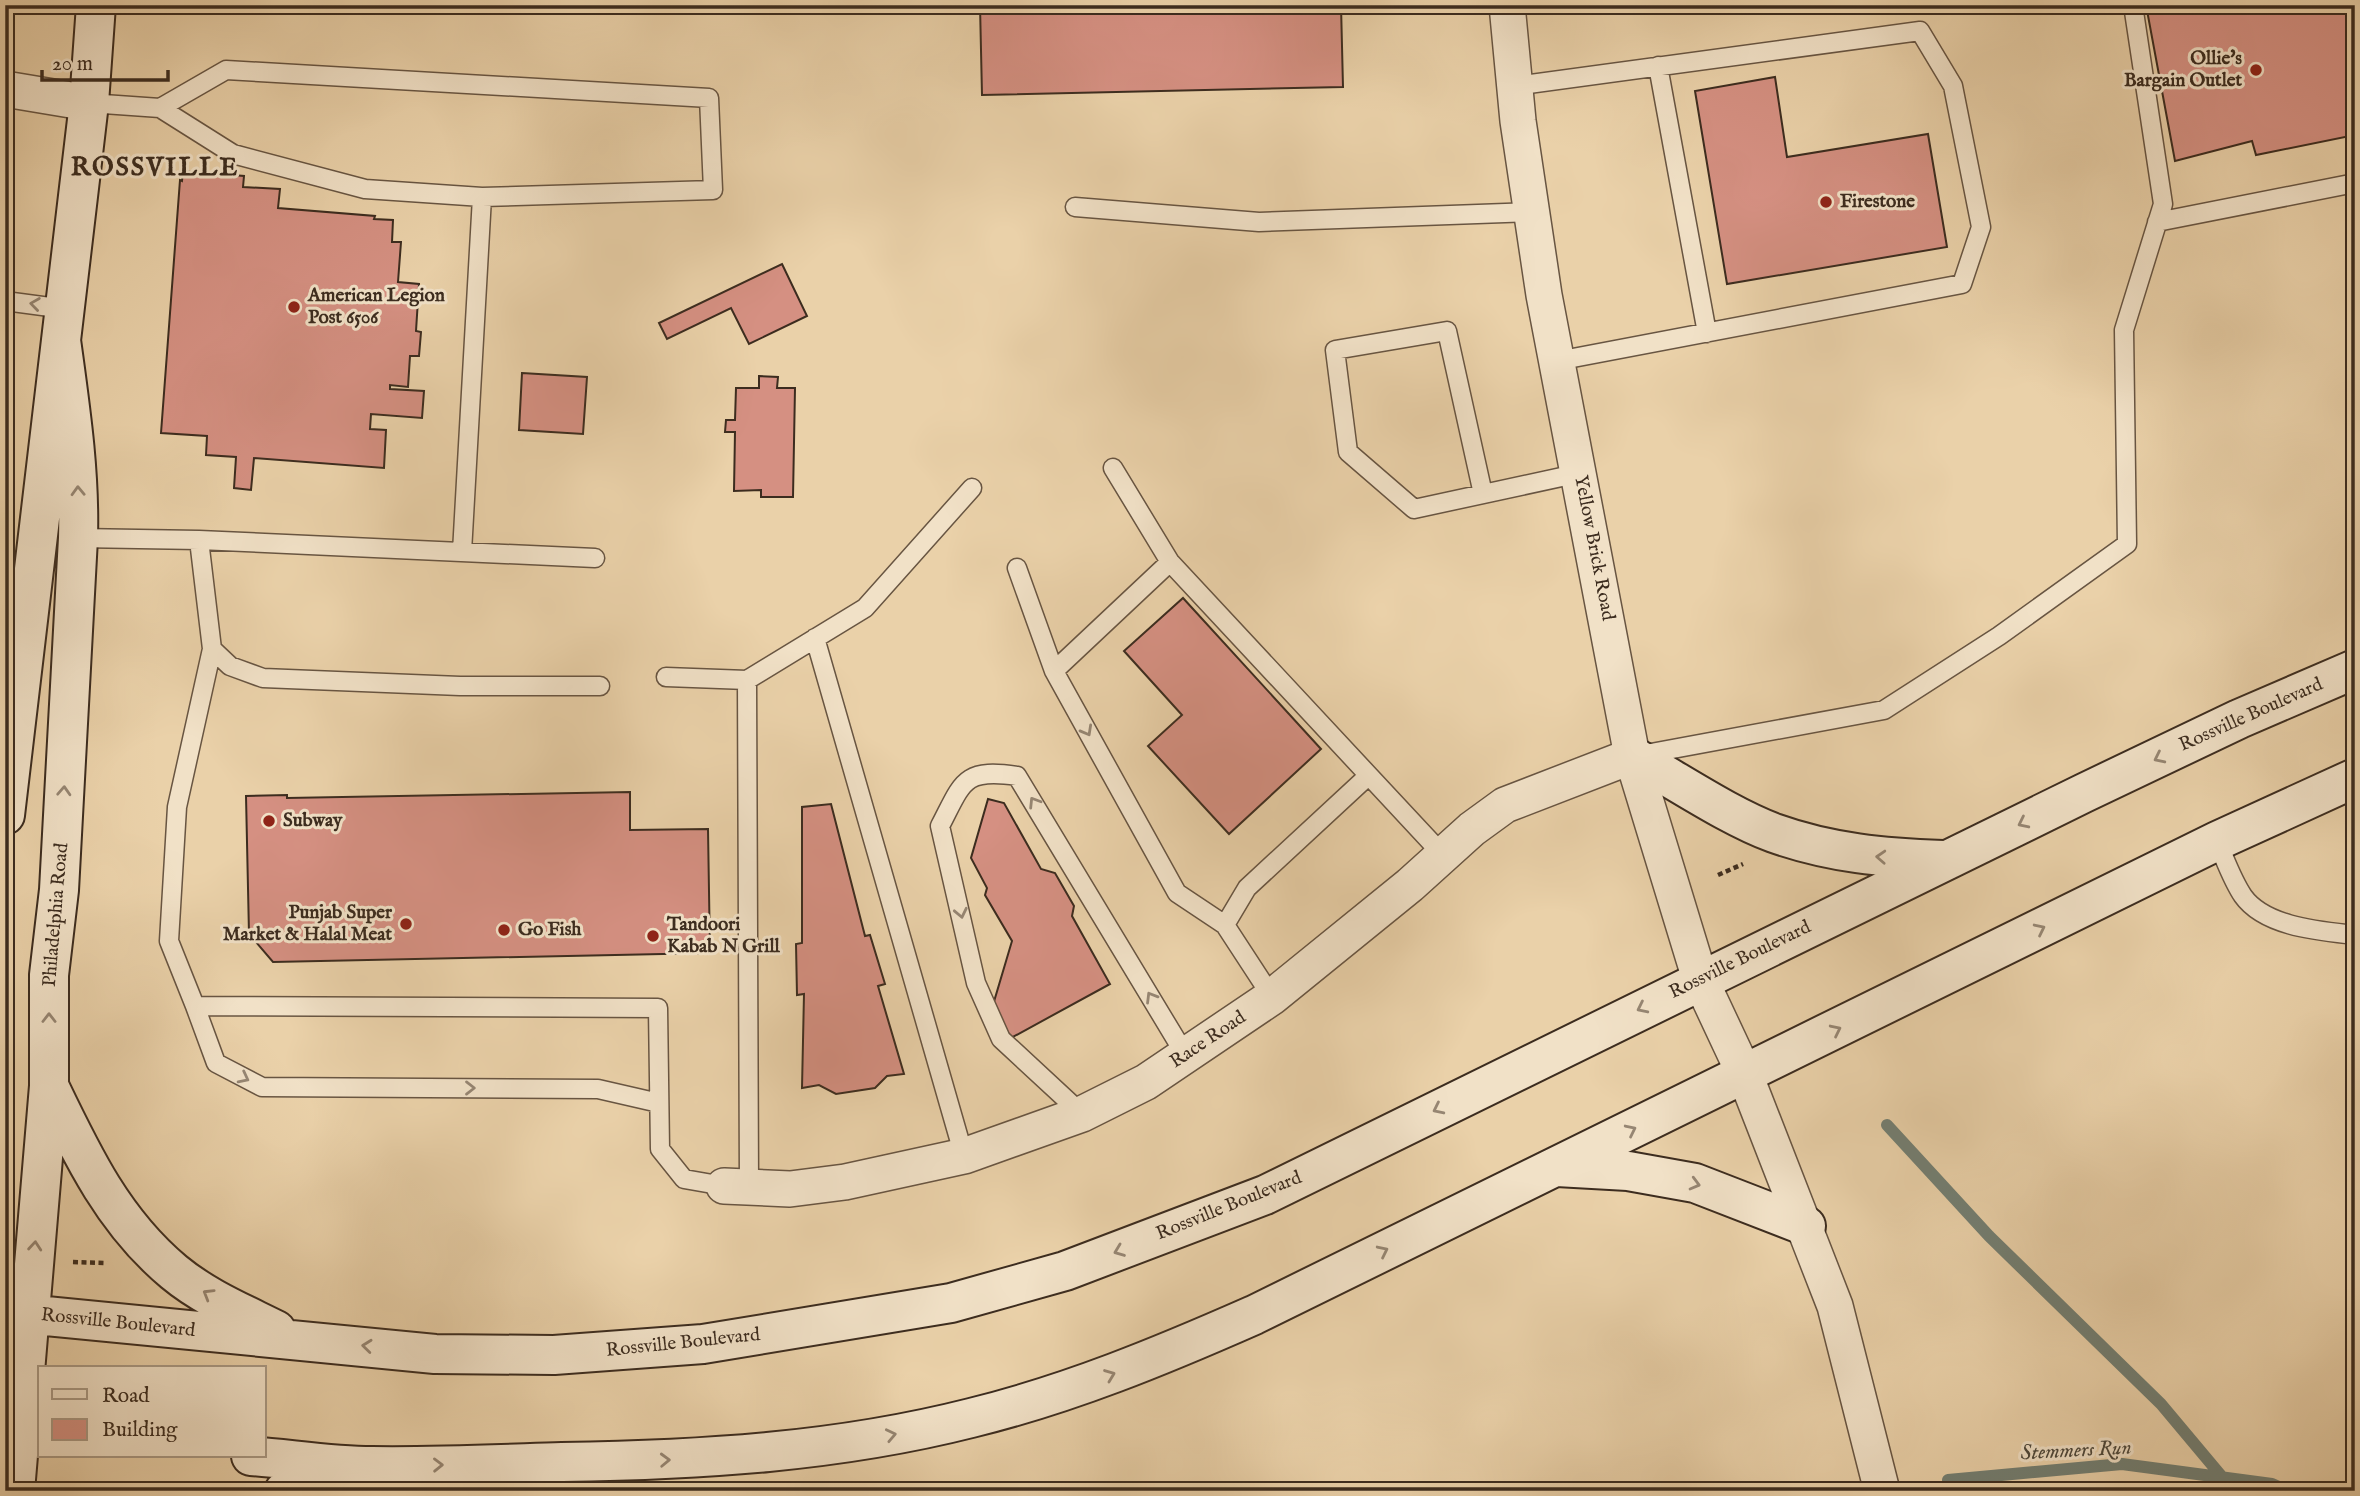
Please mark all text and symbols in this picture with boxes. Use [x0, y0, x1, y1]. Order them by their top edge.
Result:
scale bar [42, 38, 168, 82]
place label: Ollie's Bargain Outlet [2124, 47, 2242, 93]
text: 20 m [52, 51, 93, 78]
marker: Ollie's Bargain Outlet [2248, 62, 2264, 78]
district label: ROSSVILLE [71, 151, 239, 184]
place label: Firestone [1840, 190, 1915, 214]
marker: Firestone [1818, 194, 1834, 210]
place label: American Legion Post 6506 [307, 284, 445, 330]
one-way arrow [29, 297, 41, 312]
marker: American Legion Post 6506 [286, 299, 302, 315]
street label: Yellow Brick Road [1568, 473, 1620, 624]
one-way arrow [71, 485, 86, 496]
street label: Rossville Boulevard [2175, 672, 2327, 757]
one-way arrow [1079, 724, 1093, 736]
one-way arrow [2153, 749, 2166, 763]
one-way arrow [57, 786, 72, 797]
one-way arrow [1029, 797, 1042, 810]
place label: Subway [283, 809, 343, 833]
marker: Subway [261, 813, 277, 829]
one-way arrow [2018, 815, 2030, 829]
street label: Philadelphia Road [38, 841, 74, 988]
one-way arrow [1875, 850, 1886, 865]
place label: Punjab Super Market & Halal Meat [223, 901, 393, 947]
one-way arrow [953, 907, 968, 919]
place label: Tandoori Kabab N Grill [666, 913, 781, 959]
street label: Rossville Boulevard [1665, 915, 1816, 1005]
marker: Punjab Super Market & Halal Meat [398, 916, 414, 932]
place label: Go Fish [518, 918, 582, 942]
marker: Go Fish [496, 922, 512, 938]
one-way arrow [2033, 923, 2045, 937]
marker: Tandoori Kabab N Grill [645, 928, 661, 944]
one-way arrow [1146, 992, 1159, 1005]
one-way arrow [1637, 1000, 1649, 1014]
street label: Race Road [1165, 1005, 1251, 1074]
one-way arrow [41, 1012, 57, 1023]
one-way arrow [1829, 1024, 1841, 1038]
one-way arrow [237, 1069, 249, 1083]
one-way arrow [465, 1080, 475, 1096]
one-way arrow [1433, 1100, 1445, 1114]
one-way arrow [1624, 1124, 1636, 1138]
street label: Rossville Boulevard [1153, 1166, 1306, 1246]
one-way arrow [1689, 1176, 1701, 1190]
one-way arrow [27, 1241, 42, 1252]
one-way arrow [1113, 1242, 1125, 1256]
one-way arrow [1376, 1246, 1388, 1260]
one-way arrow [203, 1290, 216, 1303]
street label: Rossville Boulevard [40, 1303, 197, 1343]
street label: Rossville Boulevard [605, 1323, 762, 1363]
one-way arrow [361, 1339, 373, 1354]
legend [38, 1366, 266, 1458]
one-way arrow [1104, 1369, 1116, 1383]
text: Road [102, 1383, 150, 1410]
text: Building [102, 1417, 178, 1444]
one-way arrow [885, 1429, 897, 1444]
water label: Stemmers Run [2020, 1435, 2132, 1467]
one-way arrow [660, 1453, 671, 1468]
one-way arrow [433, 1457, 444, 1473]

